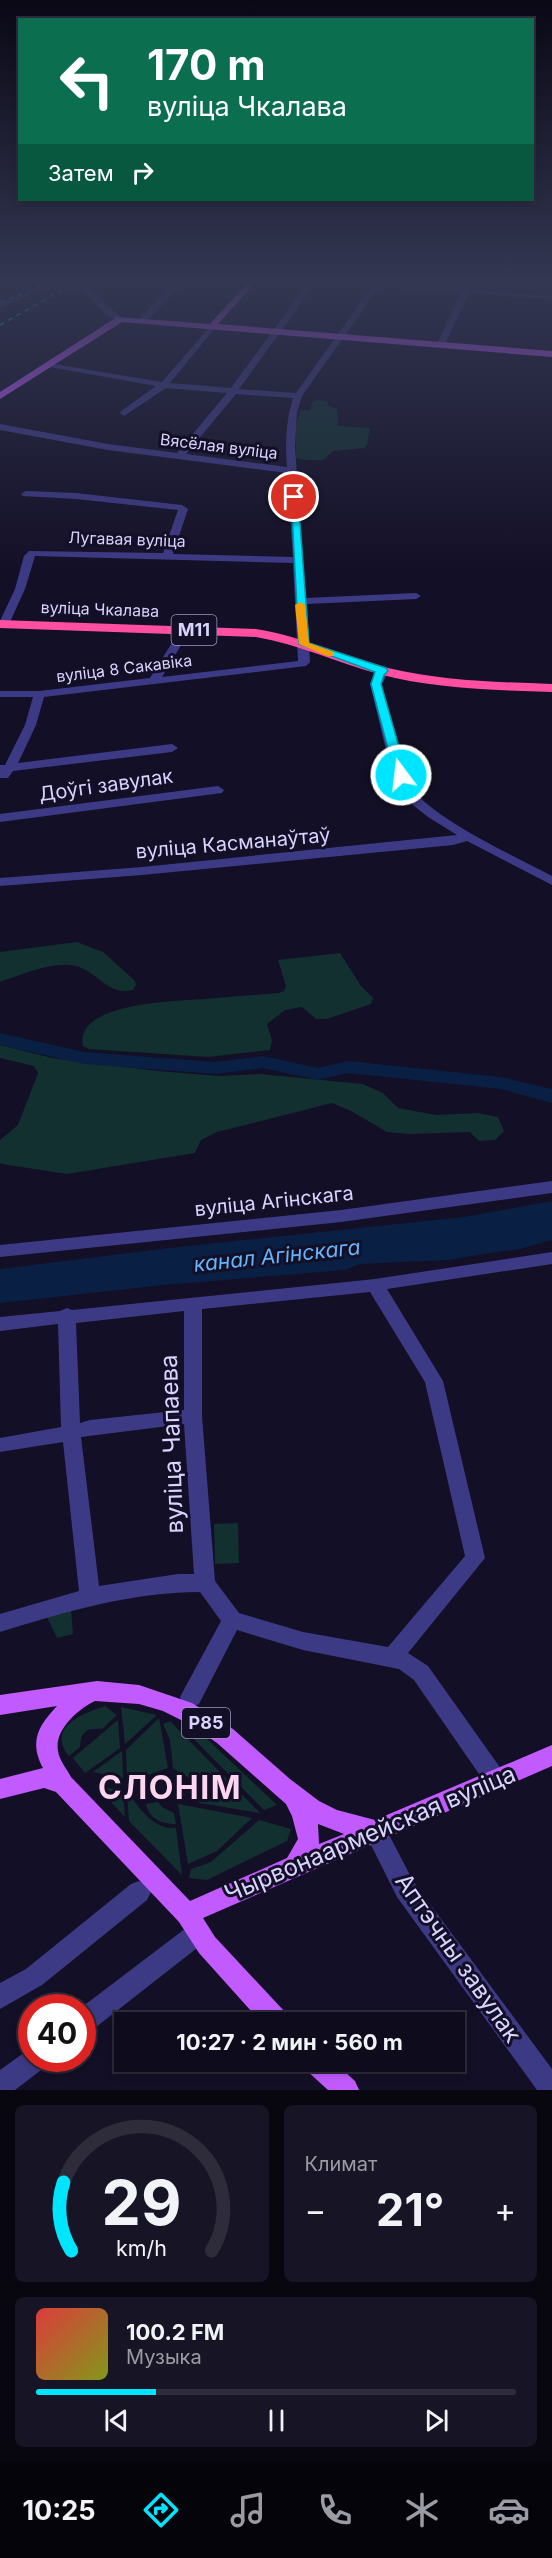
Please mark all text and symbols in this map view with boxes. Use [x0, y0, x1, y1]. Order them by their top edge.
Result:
text: 170 m [147, 39, 265, 90]
icon: left [48, 42, 126, 120]
text: вуліца Чкалава [147, 90, 347, 123]
icon: right [126, 156, 159, 189]
text: Затем [48, 160, 114, 186]
street label: Вясёлая вуліца [159, 429, 279, 463]
pin [268, 471, 319, 522]
icon: arrive [277, 480, 310, 513]
street label: Лугавая вуліца [68, 527, 186, 551]
street label: вуліца Чкалава [40, 597, 160, 621]
road number: М11 [172, 615, 216, 645]
street label: вуліца 8 Сакавіка [55, 650, 193, 686]
position arrow [369, 743, 433, 807]
street label: Доўгі завулак [37, 764, 175, 806]
street label: вуліца Касманаўтаў [135, 823, 331, 863]
street label: вуліца Агінскага [193, 1181, 355, 1221]
water label: канал Агінскага [192, 1234, 362, 1277]
street label: вуліца Чапаева [154, 1354, 189, 1534]
road number: Р85 [182, 1708, 230, 1738]
street label: Чырвонаармейская вуліца [220, 1759, 520, 1908]
district label: СЛОНІМ [98, 1768, 242, 1807]
street label: Аптэчны завулак [389, 1868, 528, 2048]
speed limit sign: 40 [18, 1994, 96, 2072]
text: 10:27 · 2 мин · 560 m [176, 2029, 403, 2055]
text: Климат [305, 2152, 377, 2176]
text: 29 [102, 2165, 182, 2240]
text: 21° [376, 2182, 444, 2237]
text: − [305, 2190, 326, 2230]
text: + [494, 2190, 516, 2230]
text: km/h [116, 2235, 167, 2261]
text: 100.2 FM [126, 2319, 224, 2345]
text: Музыка [126, 2345, 202, 2369]
icon: previous [100, 2404, 133, 2437]
icon: pause [260, 2404, 293, 2437]
icon: next [420, 2404, 453, 2437]
icon: directions [140, 2489, 182, 2531]
icon: music [227, 2489, 269, 2531]
icon: phone [314, 2489, 356, 2531]
icon: climate [401, 2489, 443, 2531]
icon: car [488, 2489, 530, 2531]
text: 10:25 [22, 2494, 96, 2527]

